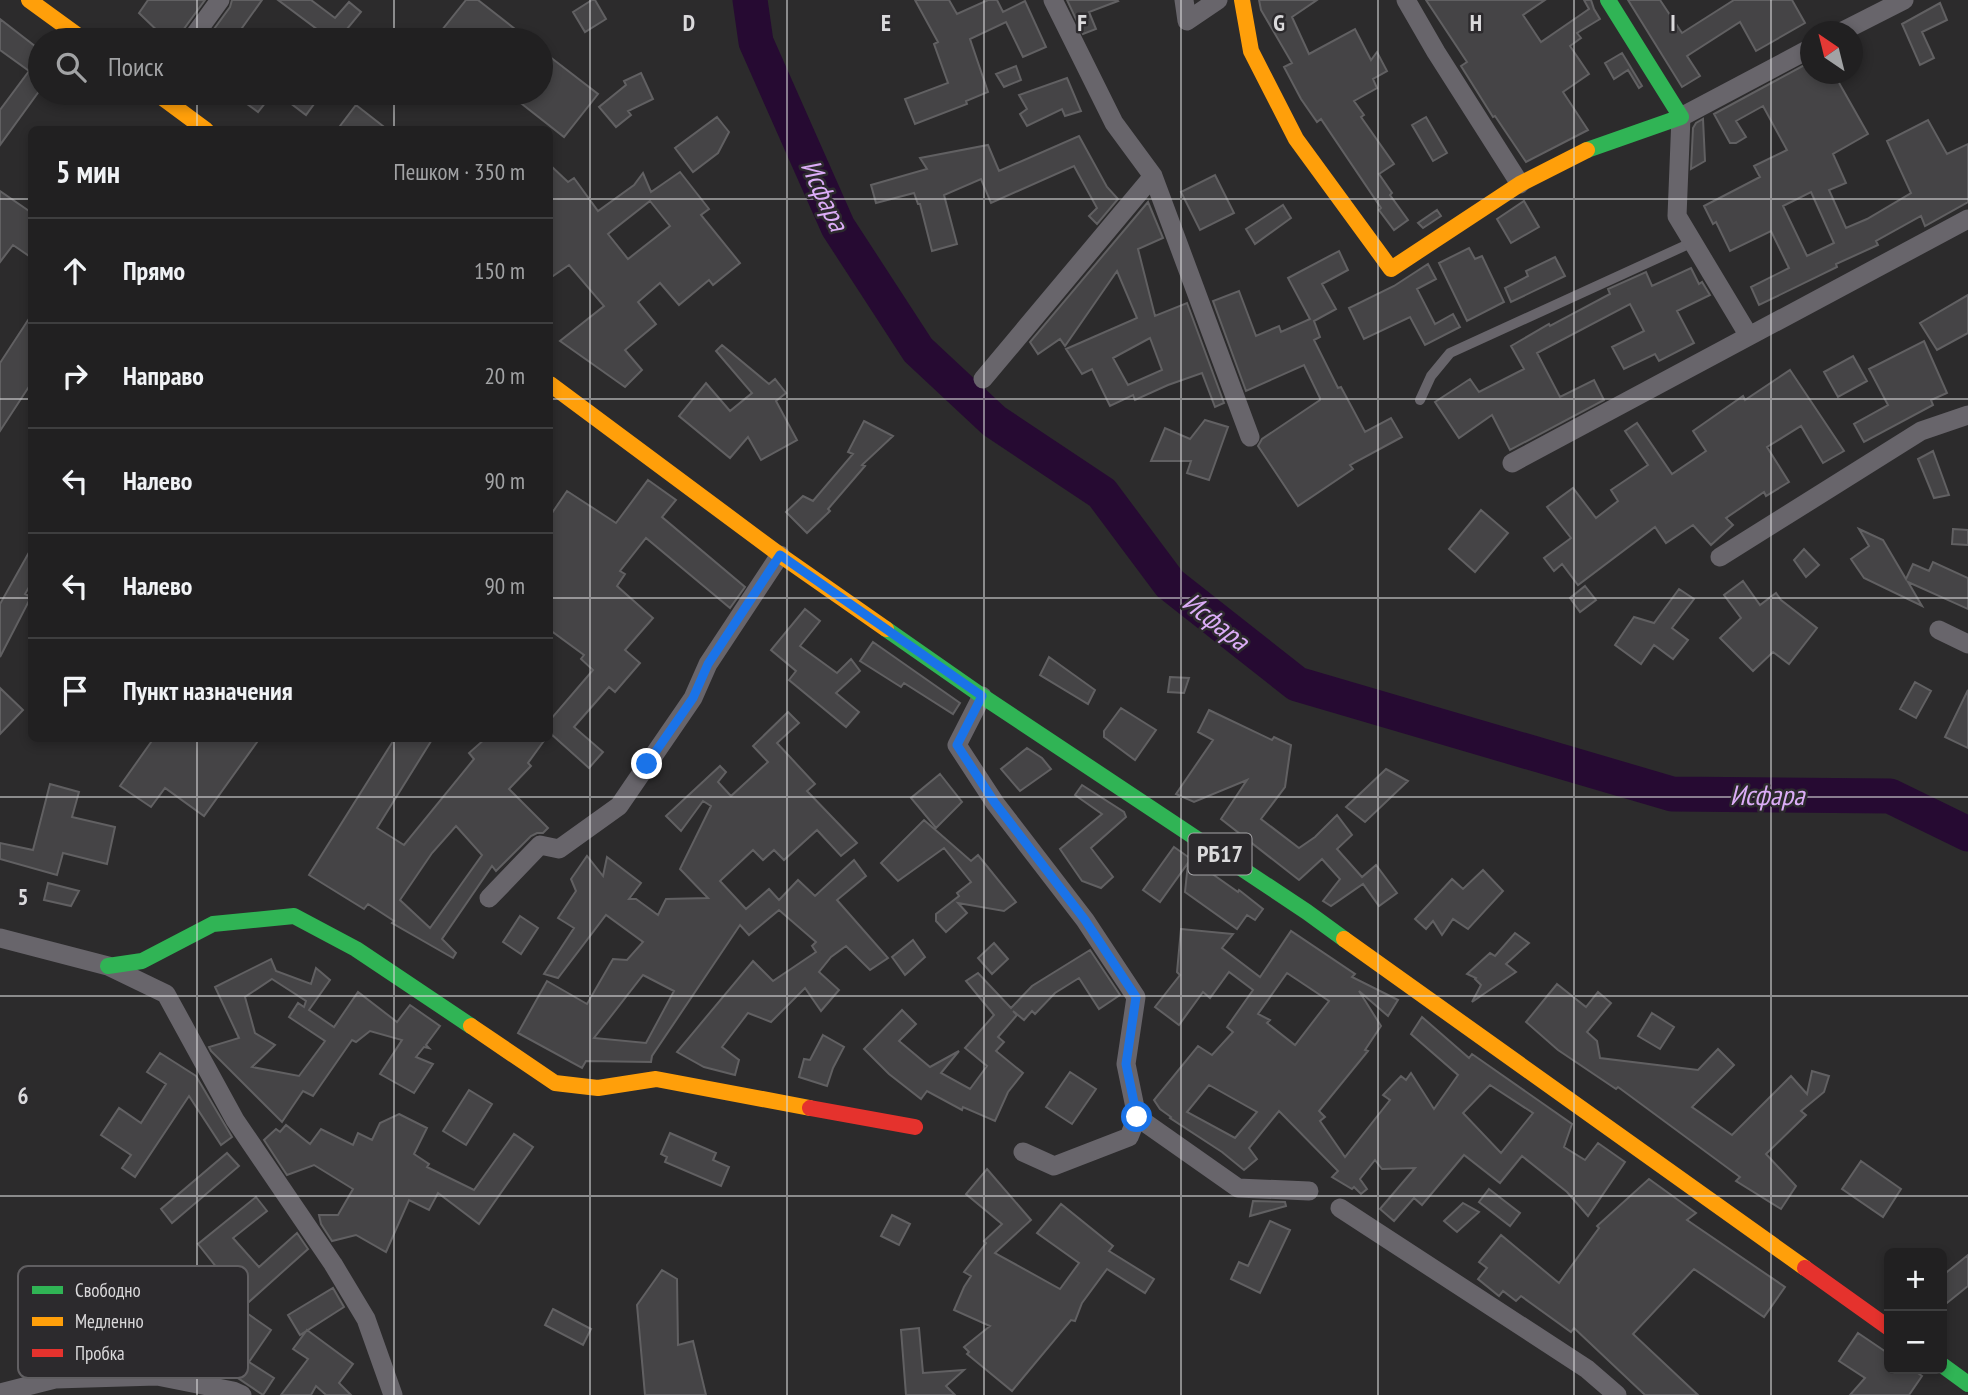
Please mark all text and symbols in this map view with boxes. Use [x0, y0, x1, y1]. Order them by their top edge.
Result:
text: D [683, 8, 695, 37]
text: E [881, 8, 891, 37]
text: F [1077, 8, 1087, 37]
text: G [1273, 8, 1285, 37]
text: H [1470, 8, 1482, 37]
text: I [1670, 8, 1676, 37]
north arrow [1800, 21, 1863, 84]
search box [28, 28, 553, 105]
icon: search [52, 48, 90, 86]
text: Поиск [108, 50, 164, 83]
text: 5 мин [56, 152, 120, 191]
water label: Исфара [793, 153, 859, 238]
text: Пешком · 350 m [394, 157, 525, 186]
icon: ahead [56, 252, 94, 290]
text: Прямо [123, 254, 185, 287]
text: 150 m [474, 256, 525, 285]
icon: right [56, 357, 94, 395]
text: Направо [123, 359, 204, 392]
text: 20 m [484, 361, 525, 390]
icon: left [56, 462, 94, 500]
text: Налево [123, 464, 192, 497]
text: 90 m [484, 466, 525, 495]
icon: left [56, 567, 94, 605]
text: Налево [123, 569, 192, 602]
text: 90 m [484, 571, 525, 600]
water label: Исфара [1175, 583, 1259, 659]
icon: arrive [56, 672, 94, 710]
text: Пункт назначения [123, 674, 293, 707]
route end [631, 748, 662, 779]
water label: Исфара [1730, 776, 1806, 813]
road number: РБ17 [1188, 834, 1252, 874]
text: 5 [18, 882, 29, 911]
text: 6 [18, 1081, 29, 1110]
route start [1121, 1101, 1152, 1132]
map controls [1884, 1248, 1947, 1374]
button: + [1884, 1248, 1947, 1311]
legend [18, 1266, 248, 1378]
text: Свободно [75, 1278, 141, 1302]
text: Медленно [75, 1309, 144, 1333]
button: − [1884, 1311, 1947, 1374]
text: Пробка [75, 1341, 125, 1365]

